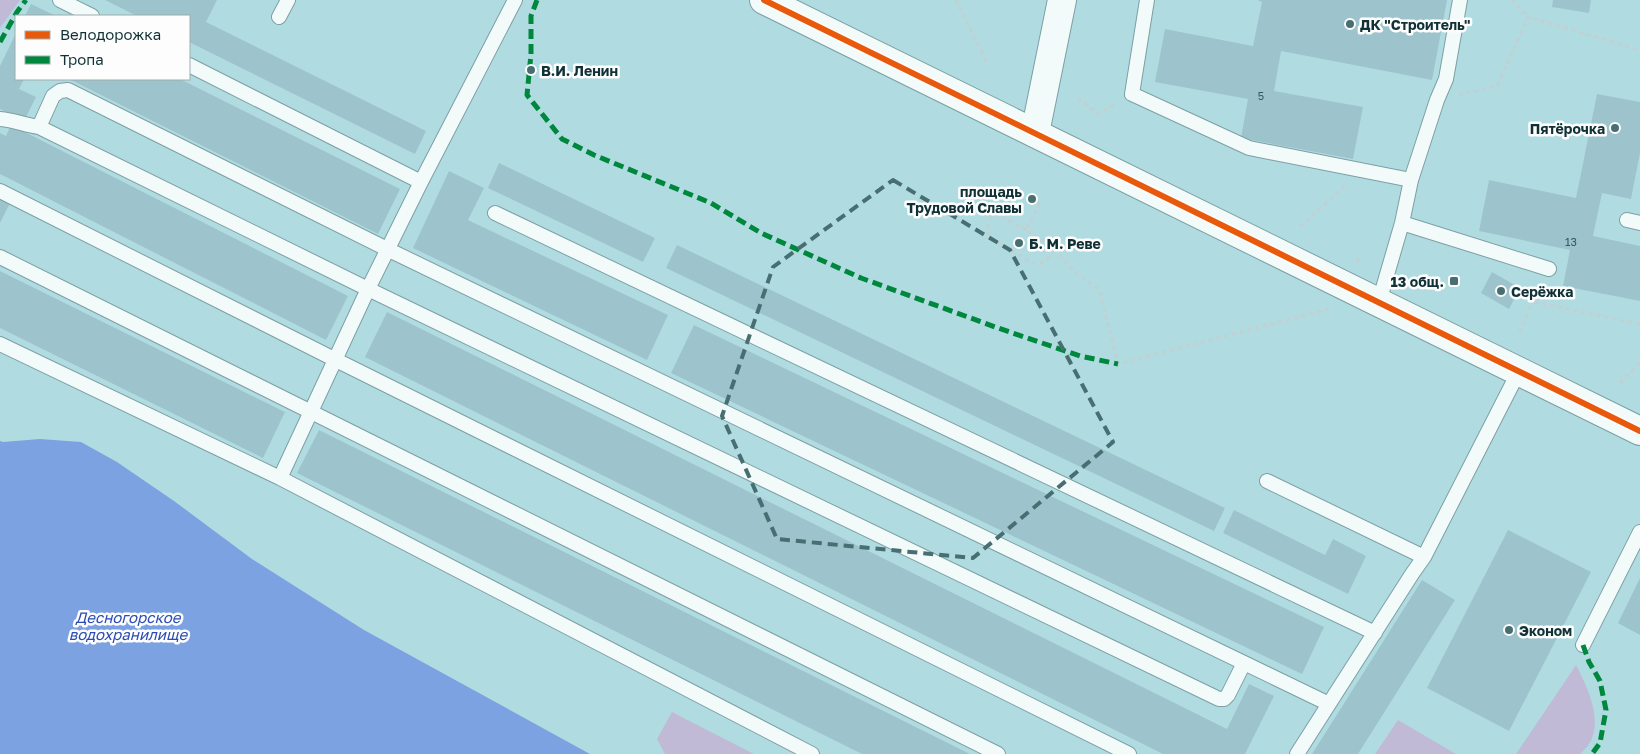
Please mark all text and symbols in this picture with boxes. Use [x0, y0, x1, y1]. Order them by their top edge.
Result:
legend [15, 15, 190, 80]
place label: ДК "Строитель" [1360, 16, 1471, 33]
marker: ДК "Строитель" [1344, 18, 1356, 30]
text: Велодорожка [60, 25, 161, 43]
text: Тропа [60, 50, 104, 68]
place label: В.И. Ленин [541, 62, 618, 79]
marker: В.И. Ленин [525, 64, 537, 76]
house number: 5 [1258, 89, 1264, 102]
place label: Пятёрочка [1530, 120, 1605, 137]
marker: Пятёрочка [1609, 122, 1621, 134]
place label: площадь Трудовой Славы [907, 183, 1022, 216]
marker: площадь Трудовой Славы [1026, 193, 1038, 205]
place label: Б. М. Реве [1029, 235, 1101, 252]
house number: 13 [1565, 235, 1577, 248]
marker: Б. М. Реве [1013, 237, 1025, 249]
place label: 13 общ. [1391, 273, 1444, 290]
marker: 13 общ. [1448, 275, 1460, 287]
place label: Серёжка [1511, 283, 1573, 300]
marker: Серёжка [1495, 285, 1507, 297]
water label: Десногорское водохранилище [69, 608, 189, 643]
place label: Эконом [1519, 622, 1572, 639]
marker: Эконом [1503, 624, 1515, 636]

